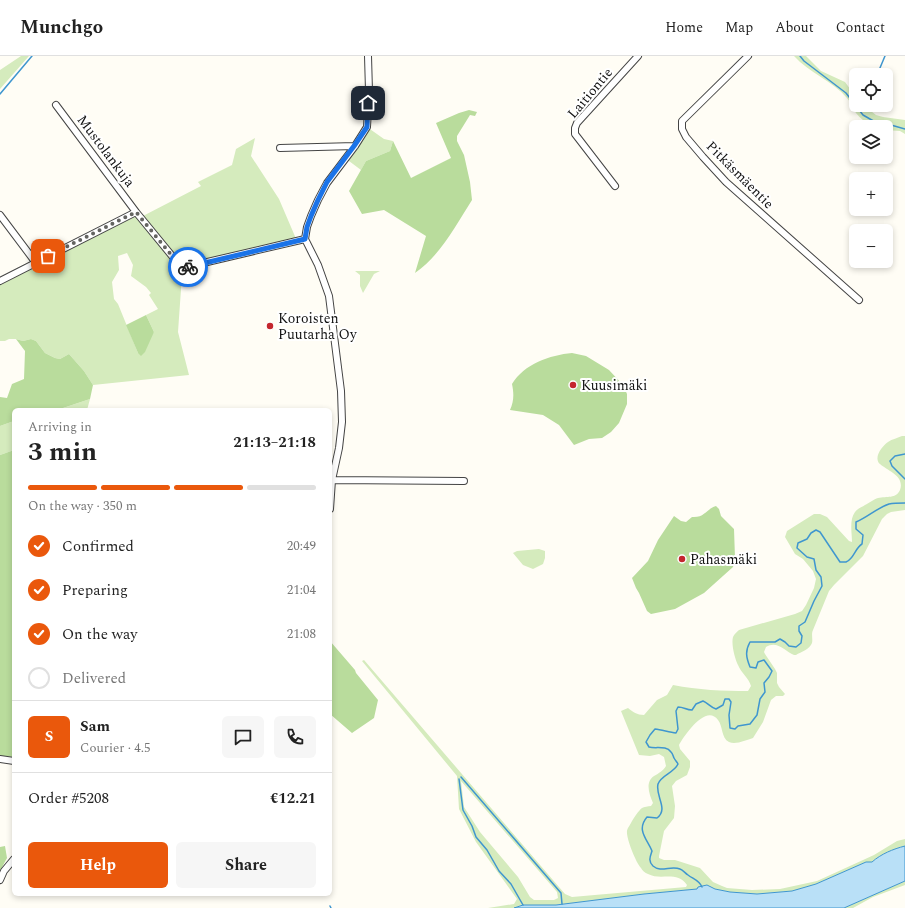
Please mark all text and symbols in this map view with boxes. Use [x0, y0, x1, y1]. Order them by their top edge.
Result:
text: Munchgo [20, 13, 103, 42]
text: Home [665, 17, 703, 38]
text: Map [725, 17, 753, 38]
text: About [775, 17, 814, 38]
text: Contact [836, 17, 885, 38]
street label: Laitiontie [562, 63, 618, 123]
map controls [849, 68, 893, 268]
button: locate [849, 68, 893, 112]
pin [351, 86, 385, 120]
icon: home [357, 92, 379, 114]
street label: Mustolankuja [72, 111, 140, 192]
button: layers [849, 120, 893, 164]
street label: Pitkäsmäentie [701, 136, 779, 214]
button: + [849, 172, 893, 216]
button: − [849, 224, 893, 268]
pin [31, 239, 65, 273]
icon: bag [37, 245, 59, 267]
courier [168, 247, 208, 287]
icon: bike [177, 256, 199, 278]
place label: Koroisten Puutarha Oy [278, 308, 358, 345]
marker: Koroisten Puutarha Oy [265, 321, 275, 331]
place label: Kuusimäki [581, 375, 647, 396]
marker: Kuusimäki [568, 380, 578, 390]
text: Arriving in [28, 417, 92, 437]
text: 21:13–21:18 [233, 431, 316, 454]
text: 3 min [28, 432, 97, 472]
text: On the way · 350 m [28, 496, 137, 516]
icon: check [28, 535, 50, 557]
text: Confirmed [62, 535, 134, 558]
text: 20:49 [287, 536, 316, 556]
place label: Pahasmäki [690, 549, 757, 570]
marker: Pahasmäki [677, 554, 687, 564]
icon: check [28, 579, 50, 601]
text: Preparing [62, 579, 128, 602]
text: 21:04 [287, 580, 316, 600]
icon: check [28, 623, 50, 645]
text: On the way [62, 623, 137, 646]
text: 21:08 [287, 624, 316, 644]
text: Delivered [62, 667, 126, 690]
text: Sam [80, 715, 110, 738]
button: chat [222, 716, 264, 758]
button: phone [274, 716, 316, 758]
text: S [45, 725, 53, 748]
text: Courier · 4.5 [80, 738, 150, 758]
text: Order #5208 [28, 787, 109, 810]
text: €12.21 [270, 787, 316, 810]
button: Help [28, 842, 168, 888]
button: Share [176, 842, 316, 888]

